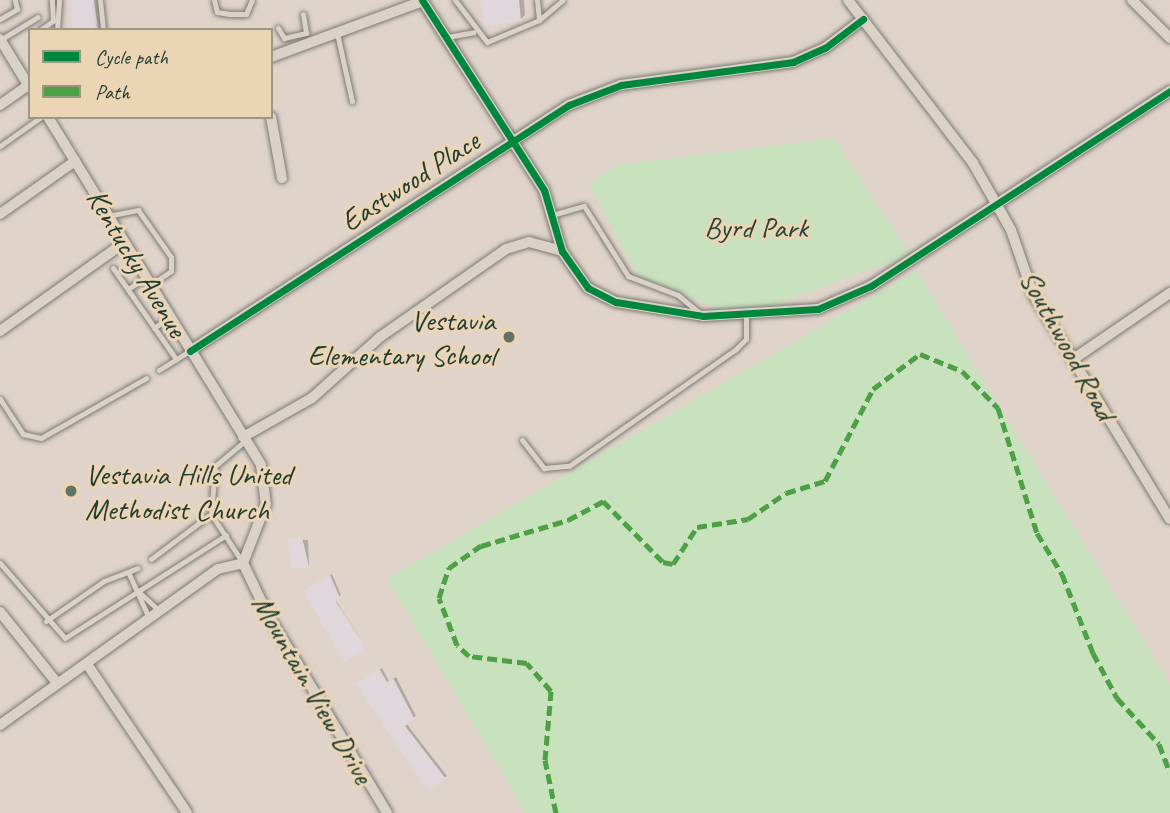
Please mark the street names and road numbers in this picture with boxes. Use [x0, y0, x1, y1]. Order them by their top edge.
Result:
street label: Eastwood Place [334, 123, 486, 239]
street label: Kentucky Avenue [79, 182, 195, 344]
street label: Southwood Road [1012, 264, 1124, 426]
street label: Mountain View Drive [244, 588, 382, 790]

